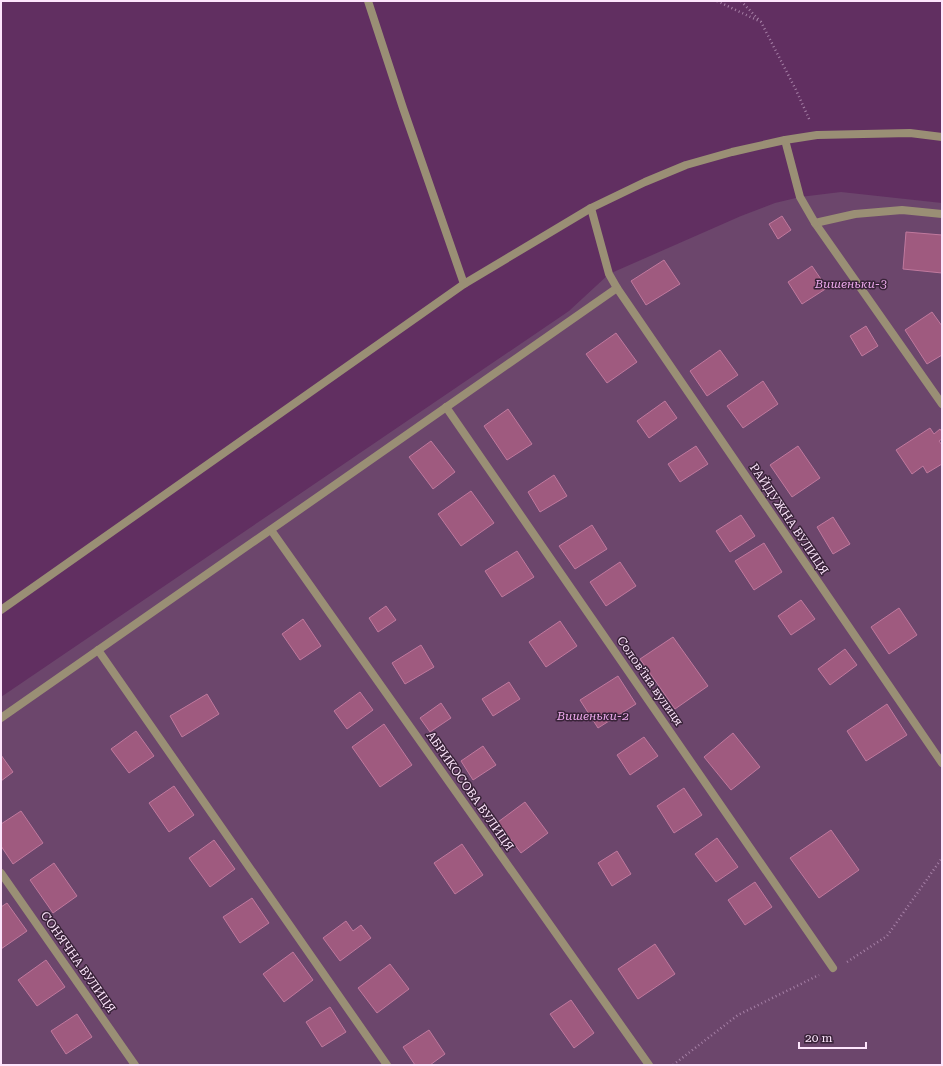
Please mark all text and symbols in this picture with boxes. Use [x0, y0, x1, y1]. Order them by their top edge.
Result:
park label: Вишеньки-3 [814, 277, 887, 291]
street label: РАЙДУЖНА ВУЛИЦЯ [747, 461, 831, 577]
street label: Соловʼїна вулиця [614, 634, 686, 728]
park label: Вишеньки-2 [556, 709, 629, 723]
street label: АБРИКОСОВА ВУЛИЦЯ [423, 729, 517, 853]
street label: СОНЯЧНА ВУЛИЦЯ [38, 909, 118, 1015]
scale bar [799, 1024, 866, 1050]
text: 20 m [805, 1031, 832, 1045]

